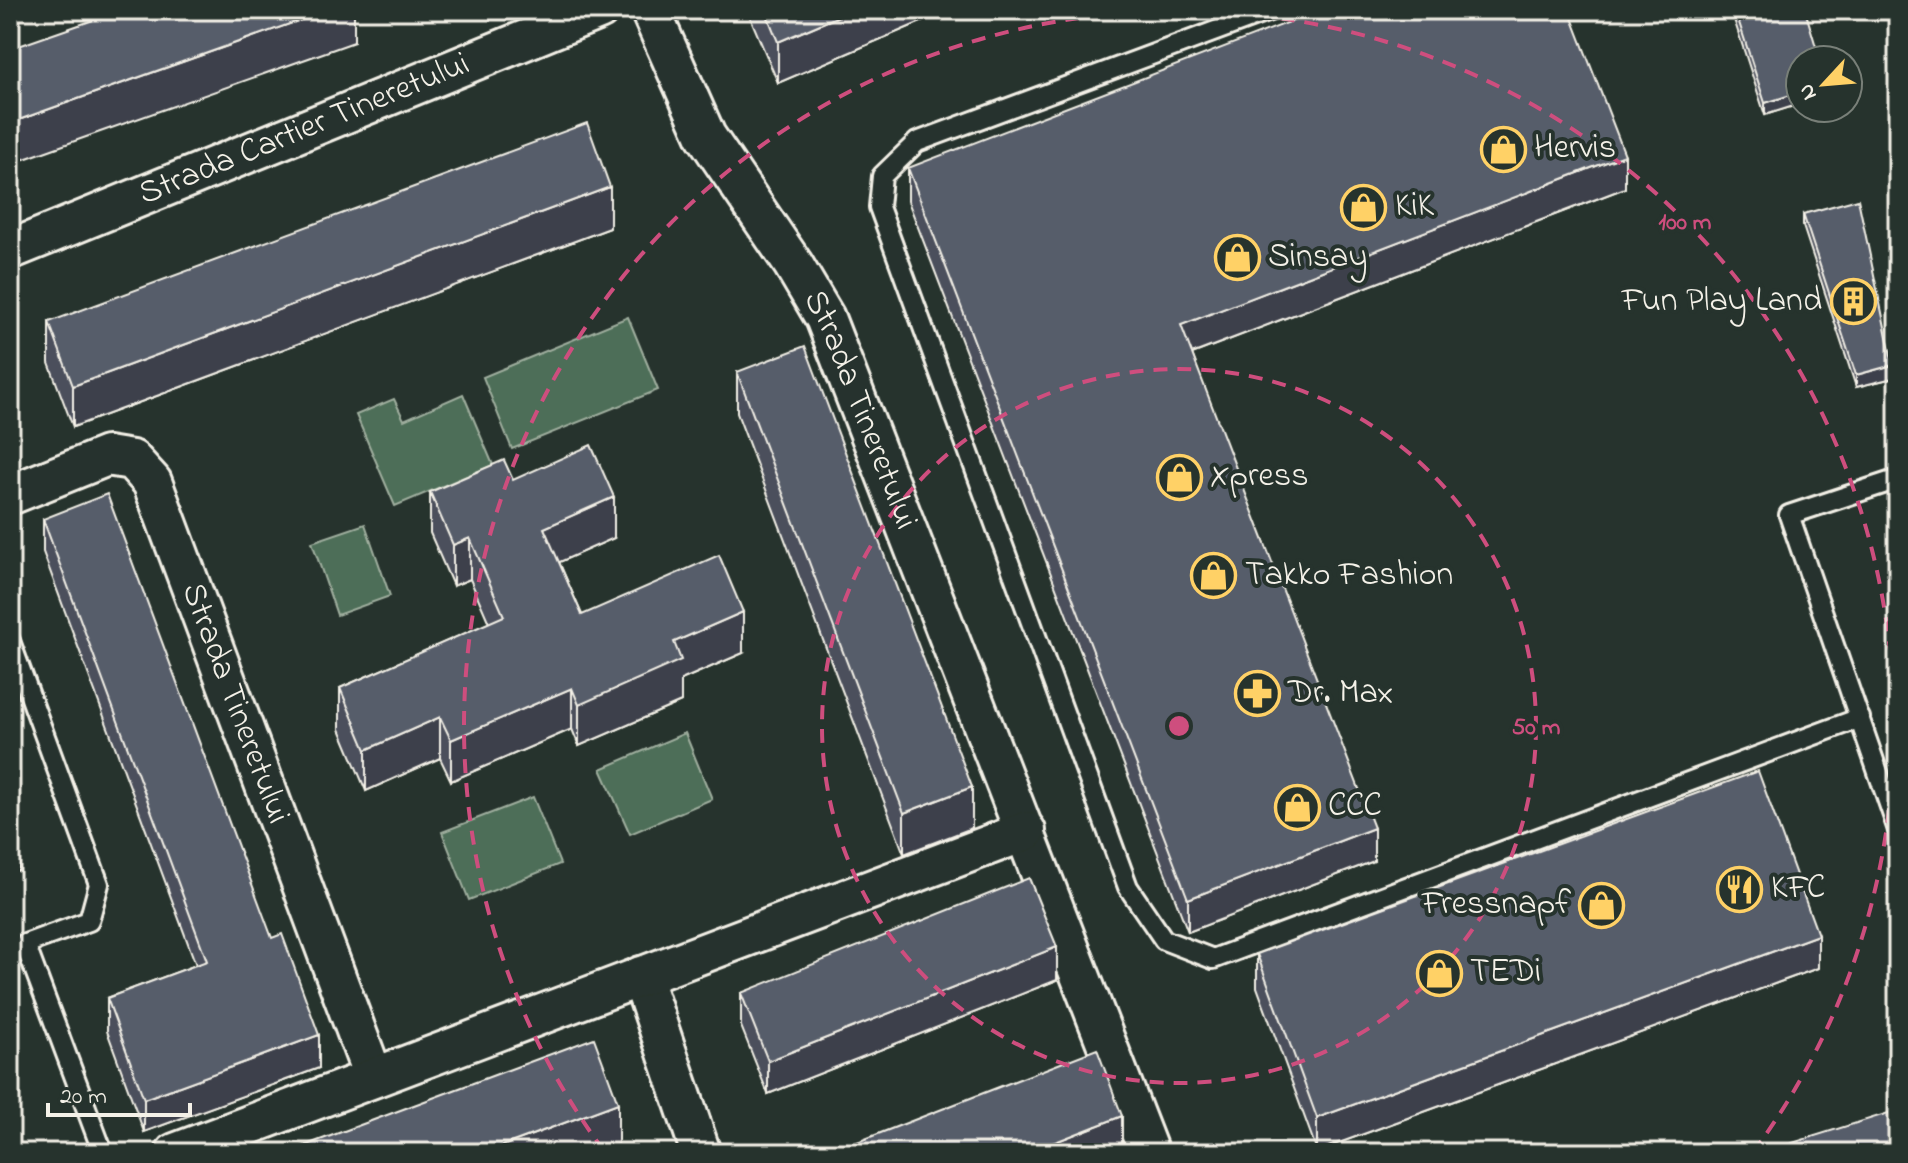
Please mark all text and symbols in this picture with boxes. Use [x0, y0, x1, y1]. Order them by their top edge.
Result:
street label: Strada Cartier Tineretului [132, 40, 477, 220]
north arrow [1784, 44, 1864, 124]
text: N [1791, 78, 1826, 105]
place label: Hervis [1534, 124, 1616, 174]
shop icon: Hervis [1479, 125, 1527, 173]
place label: KiK [1395, 182, 1435, 232]
shop icon: KiK [1340, 183, 1388, 231]
text: 100 m [1659, 206, 1712, 241]
place label: Sinsay [1268, 233, 1367, 283]
shop icon: Sinsay [1213, 234, 1261, 282]
place label: Fun Play Land [1621, 277, 1822, 327]
building icon: Fun Play Land [1829, 278, 1877, 326]
street label: Strada Tineretului [789, 281, 930, 537]
place label: Xpress [1210, 452, 1308, 502]
shop icon: Xpress [1155, 453, 1203, 501]
place label: Takko Fashion [1245, 551, 1453, 601]
shop icon: Takko Fashion [1190, 552, 1238, 600]
street label: Strada Tineretului [167, 576, 302, 831]
place label: Dr. Max [1287, 669, 1393, 719]
pharmacy icon: Dr. Max [1233, 670, 1281, 718]
text: 50 m [1512, 711, 1561, 746]
centre of rings [1165, 712, 1193, 740]
place label: CCC [1328, 782, 1382, 832]
shop icon: CCC [1273, 783, 1321, 831]
place label: KFC [1771, 864, 1825, 914]
restaurant icon: KFC [1716, 865, 1764, 913]
place label: Fressnapf [1421, 880, 1571, 930]
shop icon: Fressnapf [1578, 881, 1626, 929]
place label: TEDi [1470, 948, 1541, 998]
shop icon: TEDi [1415, 949, 1463, 997]
scale bar [48, 1067, 190, 1117]
text: 20 m [60, 1080, 107, 1115]

